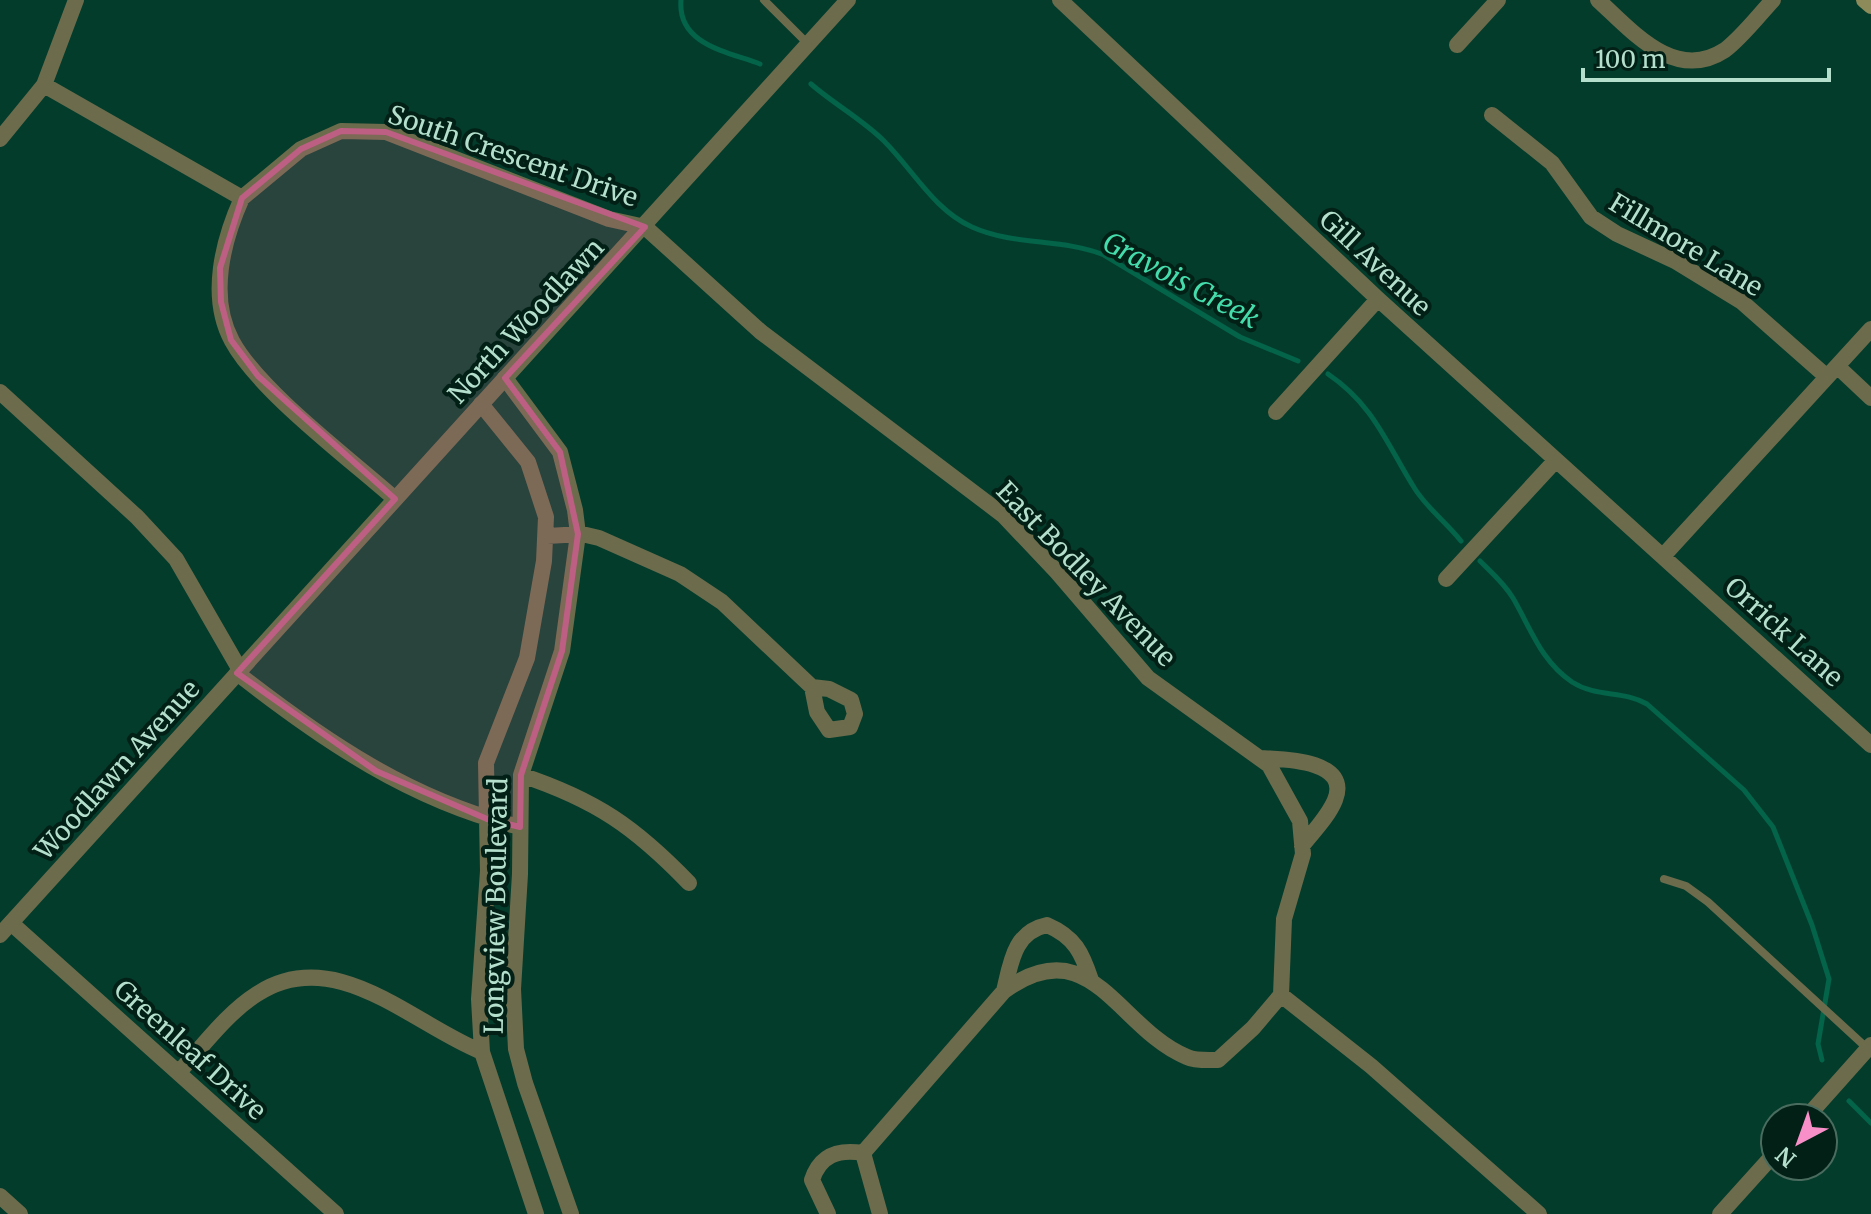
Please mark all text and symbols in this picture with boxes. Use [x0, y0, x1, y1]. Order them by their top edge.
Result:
scale bar [1583, 32, 1829, 82]
text: 100 m [1595, 44, 1666, 75]
street label: South Crescent Drive [384, 97, 642, 214]
street label: Fillmore Lane [1603, 186, 1769, 303]
street label: Gill Avenue [1313, 203, 1438, 323]
water label: Gravois Creek [1097, 224, 1265, 336]
street label: North Woodlawn [441, 231, 611, 410]
street label: East Bodley Avenue [990, 474, 1183, 673]
street label: Orrick Lane [1718, 570, 1850, 693]
street label: Woodlawn Avenue [26, 673, 206, 867]
street label: Longview Boulevard [477, 777, 514, 1034]
street label: Greenleaf Drive [107, 973, 273, 1127]
north arrow [1759, 1102, 1839, 1182]
text: N [1770, 1140, 1802, 1173]

